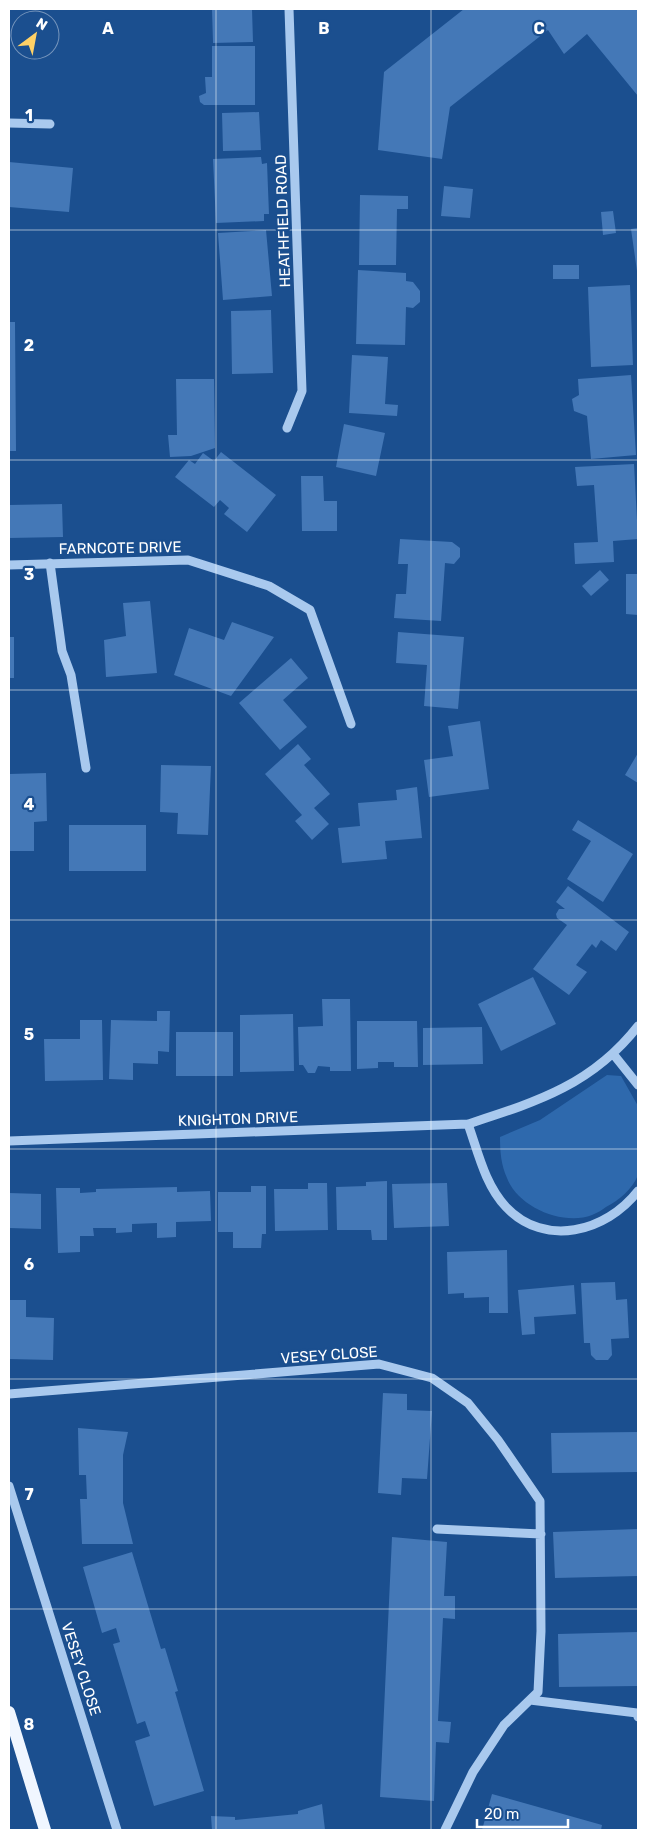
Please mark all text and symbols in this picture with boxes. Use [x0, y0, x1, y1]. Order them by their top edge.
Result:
north arrow [10, 10, 60, 60]
text: N [33, 15, 50, 34]
text: A [102, 19, 114, 38]
text: B [318, 19, 330, 38]
text: C [533, 19, 545, 38]
text: 1 [25, 106, 33, 125]
street label: HEATHFIELD ROAD [272, 154, 294, 288]
text: 2 [24, 336, 34, 355]
street label: FARNCOTE DRIVE [58, 538, 182, 558]
text: 3 [24, 565, 34, 584]
text: 4 [24, 795, 35, 814]
text: 5 [24, 1025, 34, 1044]
street label: KNIGHTON DRIVE [178, 1108, 298, 1130]
text: 6 [24, 1255, 34, 1274]
street label: VESEY CLOSE [280, 1343, 378, 1367]
text: 7 [24, 1485, 34, 1504]
street label: VESEY CLOSE [57, 1620, 105, 1718]
text: 8 [24, 1715, 35, 1734]
scale bar [477, 1796, 568, 1828]
text: 20 m [484, 1805, 519, 1823]

